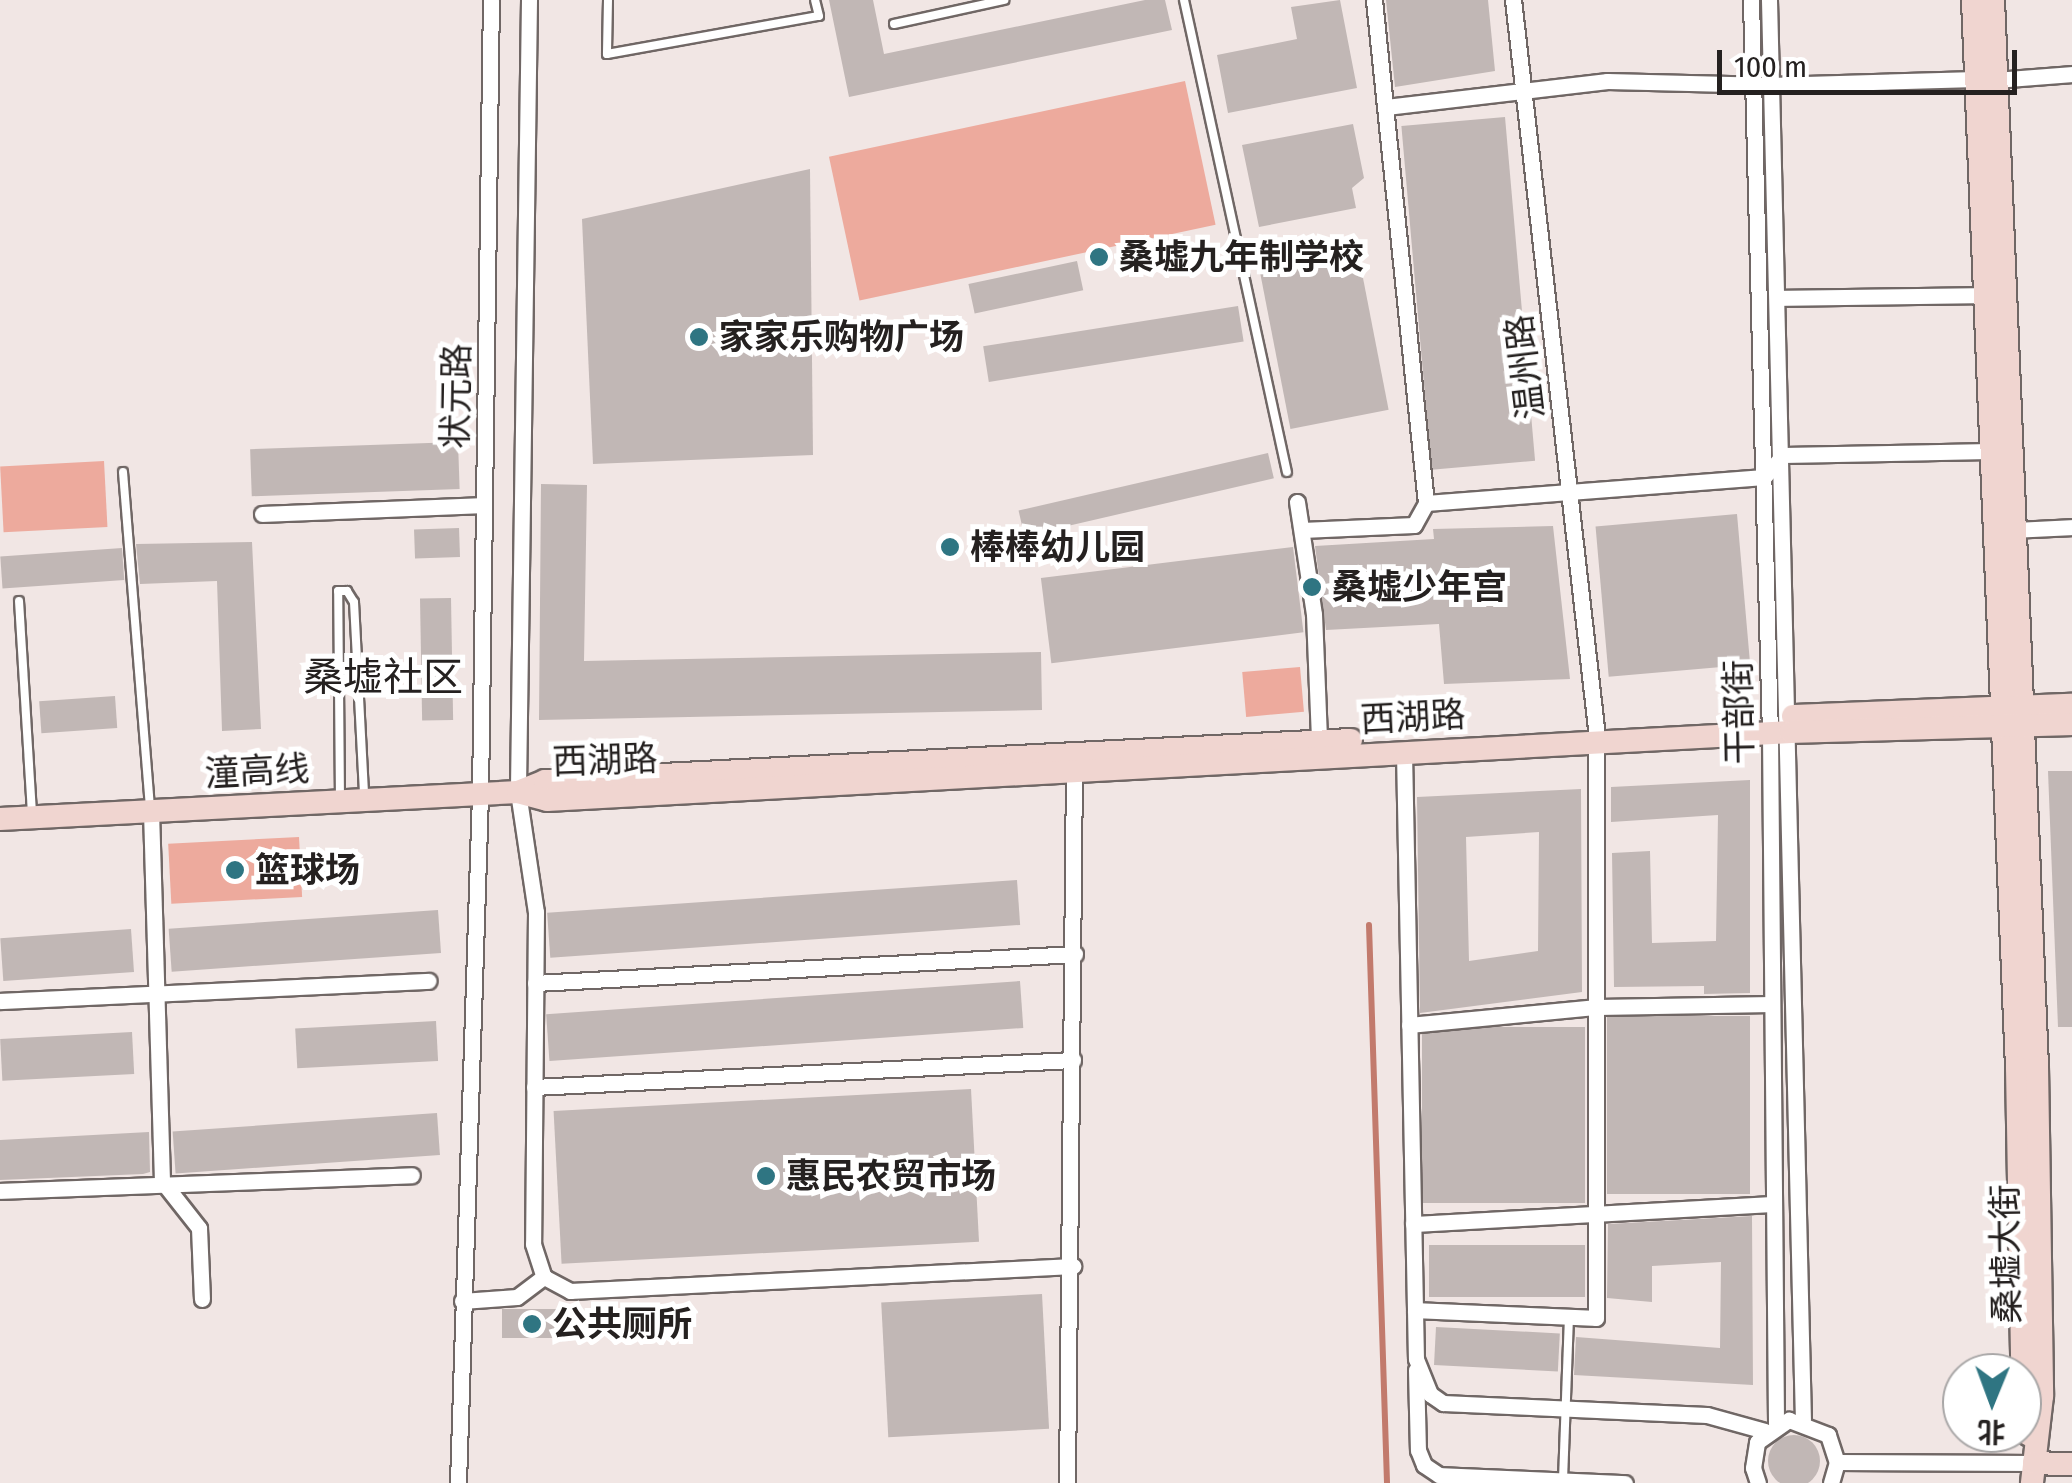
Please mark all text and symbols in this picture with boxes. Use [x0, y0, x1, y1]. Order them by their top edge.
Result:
scale bar [1722, 30, 2022, 92]
text: 100 m [1734, 49, 1807, 85]
place label: 桑墟九年制学校 [1119, 236, 1364, 278]
marker: 桑墟九年制学校 [1088, 246, 1110, 268]
street label: 温州路 [1498, 312, 1552, 422]
place label: 家家乐购物广场 [719, 316, 964, 358]
marker: 家家乐购物广场 [688, 326, 710, 348]
street label: 状元路 [434, 343, 478, 449]
place label: 棒棒幼儿园 [970, 526, 1145, 568]
marker: 棒棒幼儿园 [939, 536, 961, 558]
place label: 桑墟少年宫 [1332, 566, 1507, 608]
marker: 桑墟少年宫 [1301, 576, 1323, 598]
district label: 桑墟社区 [303, 654, 463, 702]
street label: 干部街 [1717, 659, 1761, 765]
street label: 西湖路 [1359, 693, 1467, 741]
street label: 西湖路 [552, 737, 658, 783]
street label: 潼高线 [203, 747, 311, 795]
place label: 篮球场 [255, 849, 360, 891]
marker: 篮球场 [224, 859, 246, 881]
place label: 惠民农贸市场 [786, 1155, 996, 1197]
marker: 惠民农贸市场 [755, 1165, 777, 1187]
street label: 桑墟大街 [1984, 1184, 2028, 1324]
place label: 公共厕所 [552, 1303, 692, 1345]
marker: 公共厕所 [521, 1313, 543, 1335]
north arrow [1942, 1353, 2042, 1453]
text: 北 [1977, 1415, 2006, 1448]

